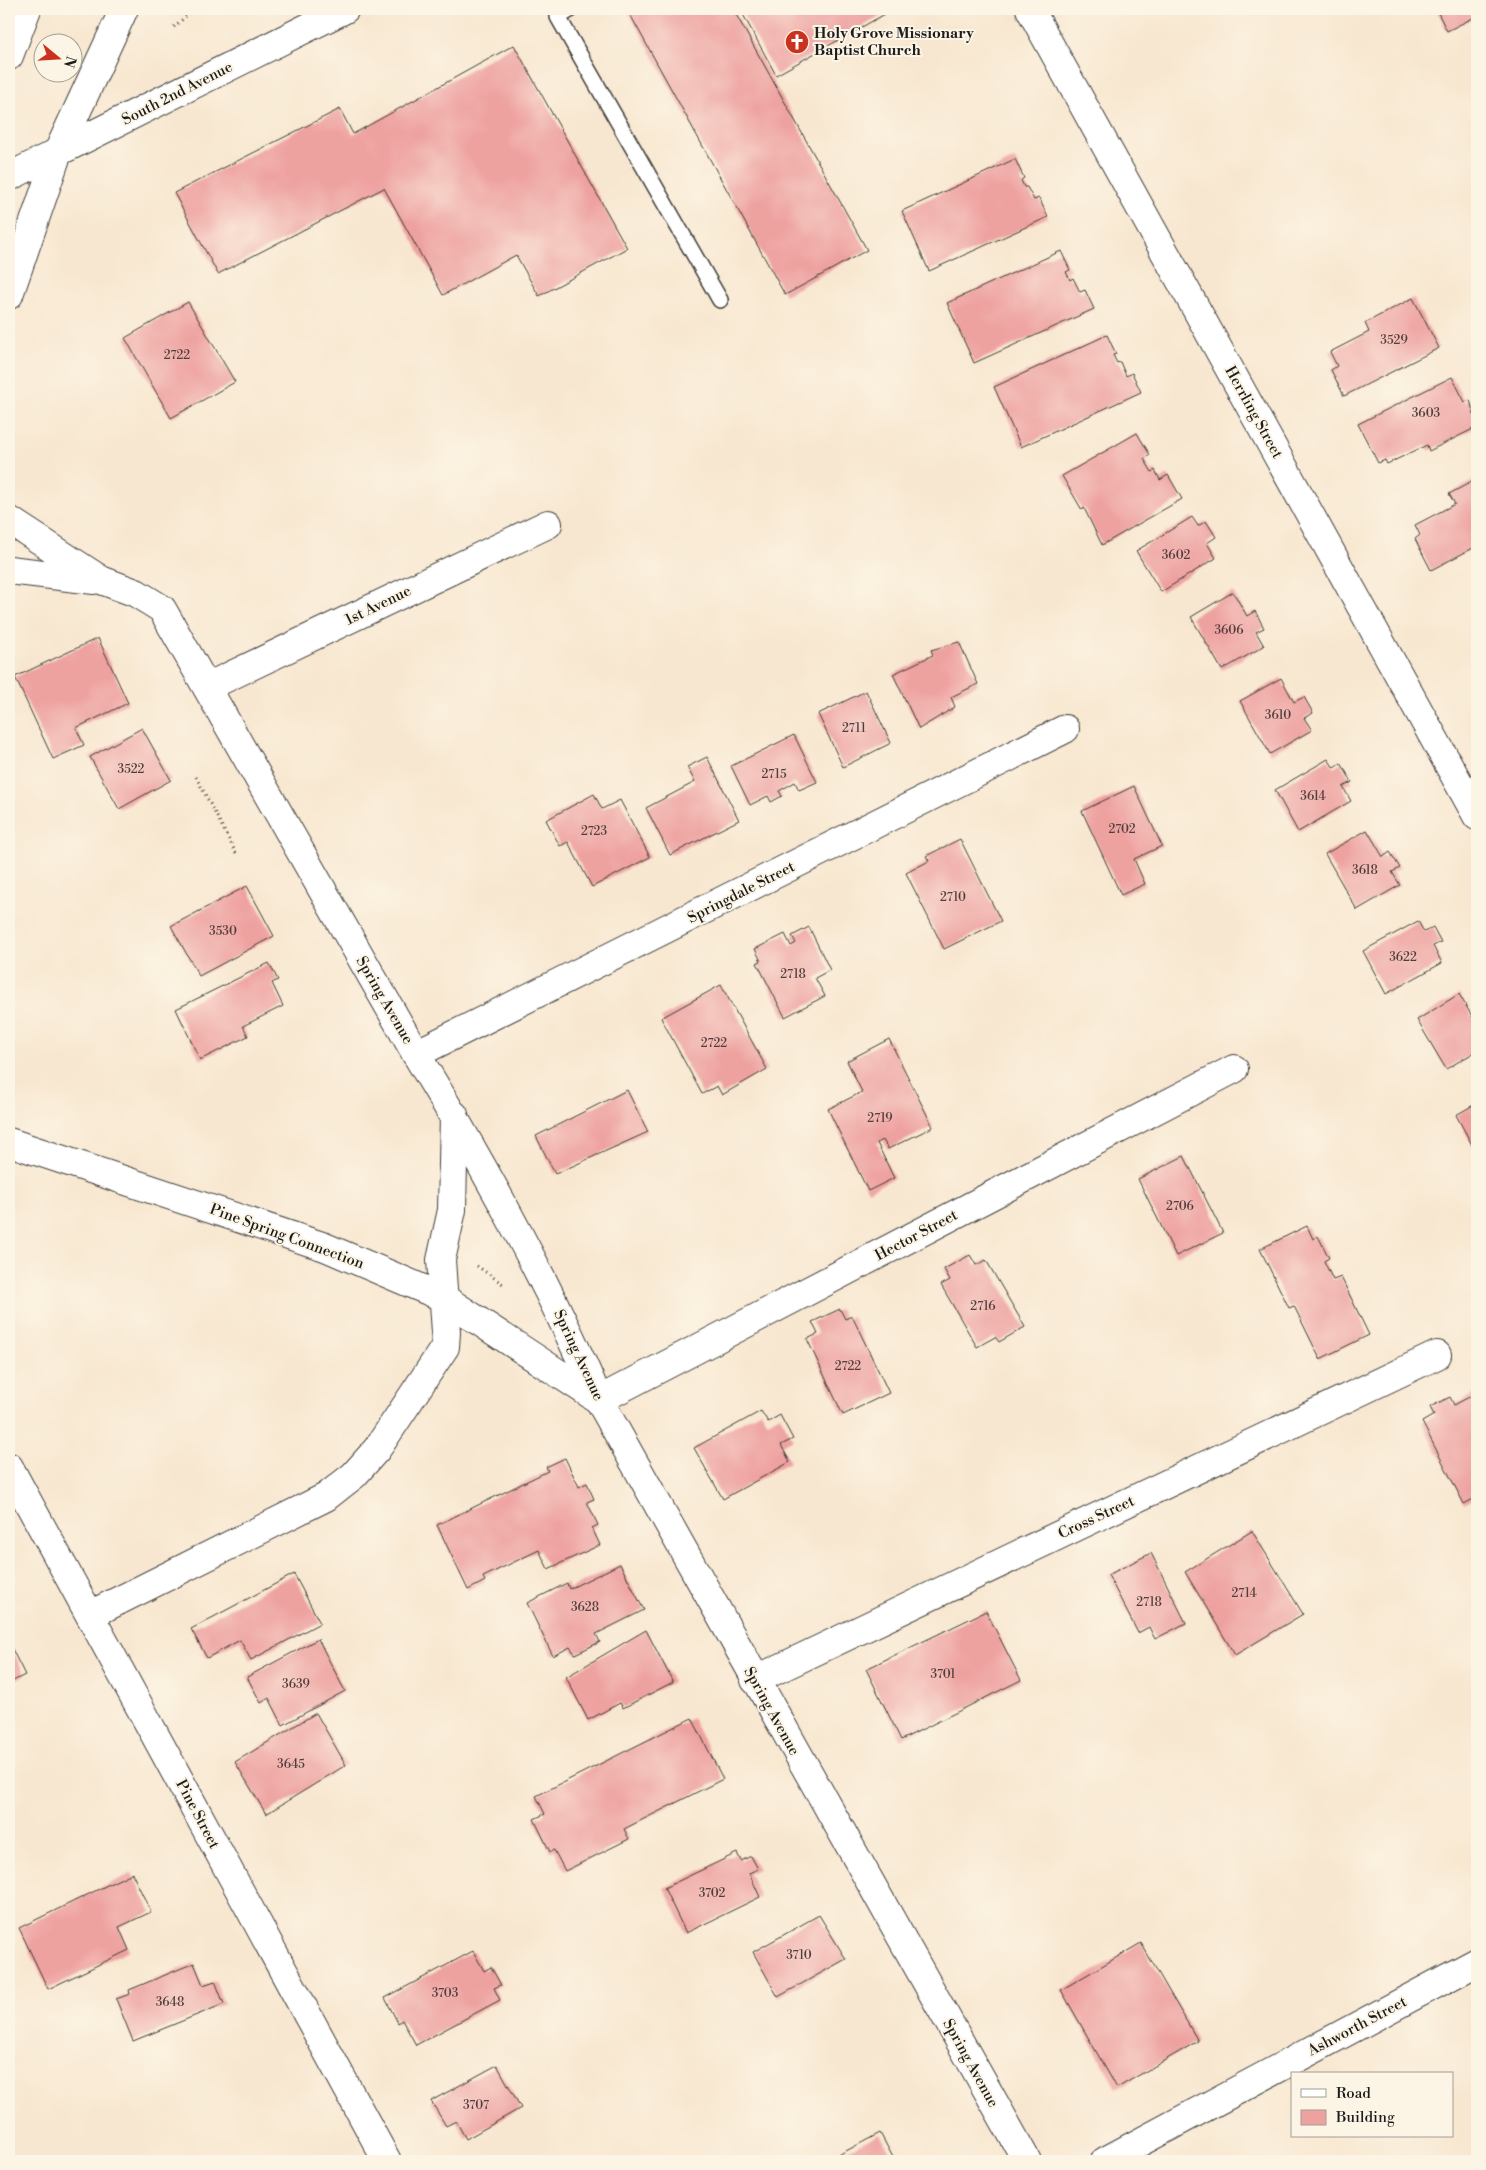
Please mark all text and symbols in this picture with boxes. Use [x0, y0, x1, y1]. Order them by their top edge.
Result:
place label: Holy Grove Missionary Baptist Church [814, 24, 974, 60]
church icon: Holy Grove Missionary Baptist Church [784, 29, 810, 55]
north arrow [32, 32, 82, 82]
text: N [59, 54, 80, 70]
street label: South 2nd Avenue [119, 57, 236, 130]
house number: 3529 [1380, 333, 1408, 348]
house number: 2722 [164, 348, 190, 363]
street label: Herrling Street [1220, 363, 1287, 462]
house number: 3603 [1412, 406, 1441, 421]
house number: 3602 [1162, 548, 1190, 563]
street label: 1st Avenue [342, 581, 414, 630]
house number: 3606 [1214, 623, 1244, 638]
house number: 3610 [1265, 708, 1291, 723]
house number: 2711 [842, 721, 867, 736]
house number: 3522 [118, 762, 145, 777]
house number: 2715 [761, 767, 787, 782]
house number: 3614 [1300, 789, 1326, 804]
house number: 2702 [1108, 822, 1136, 837]
house number: 2723 [581, 824, 607, 839]
street label: Springdale Street [684, 857, 799, 928]
house number: 3618 [1352, 863, 1378, 878]
house number: 2710 [940, 890, 966, 905]
house number: 3530 [209, 924, 237, 939]
house number: 3622 [1389, 950, 1417, 965]
street label: Spring Avenue [352, 953, 417, 1048]
house number: 2718 [780, 967, 806, 982]
house number: 2722 [701, 1036, 727, 1051]
house number: 2719 [867, 1111, 893, 1126]
house number: 2706 [1166, 1199, 1194, 1214]
street label: Pine Spring Connection [207, 1200, 367, 1273]
street label: Hector Street [872, 1205, 961, 1265]
house number: 2716 [970, 1299, 996, 1314]
street label: Spring Avenue [549, 1307, 608, 1404]
house number: 2722 [835, 1359, 861, 1374]
street label: Cross Street [1055, 1491, 1138, 1543]
house number: 2714 [1231, 1586, 1257, 1601]
house number: 2718 [1136, 1595, 1162, 1610]
house number: 3628 [571, 1600, 599, 1615]
street label: Spring Avenue [739, 1664, 804, 1759]
house number: 3701 [931, 1667, 956, 1682]
house number: 3639 [282, 1677, 310, 1692]
house number: 3645 [277, 1757, 305, 1772]
street label: Pine Street [171, 1776, 224, 1853]
house number: 3702 [699, 1886, 726, 1901]
house number: 3710 [786, 1948, 812, 1963]
house number: 3703 [432, 1986, 459, 2001]
street label: Ashworth Street [1304, 1992, 1411, 2061]
house number: 3648 [156, 1995, 184, 2010]
street label: Spring Avenue [938, 2016, 1003, 2111]
legend [1291, 2072, 1454, 2138]
text: Road [1336, 2084, 1371, 2103]
house number: 3707 [463, 2098, 489, 2113]
text: Building [1335, 2108, 1395, 2127]

